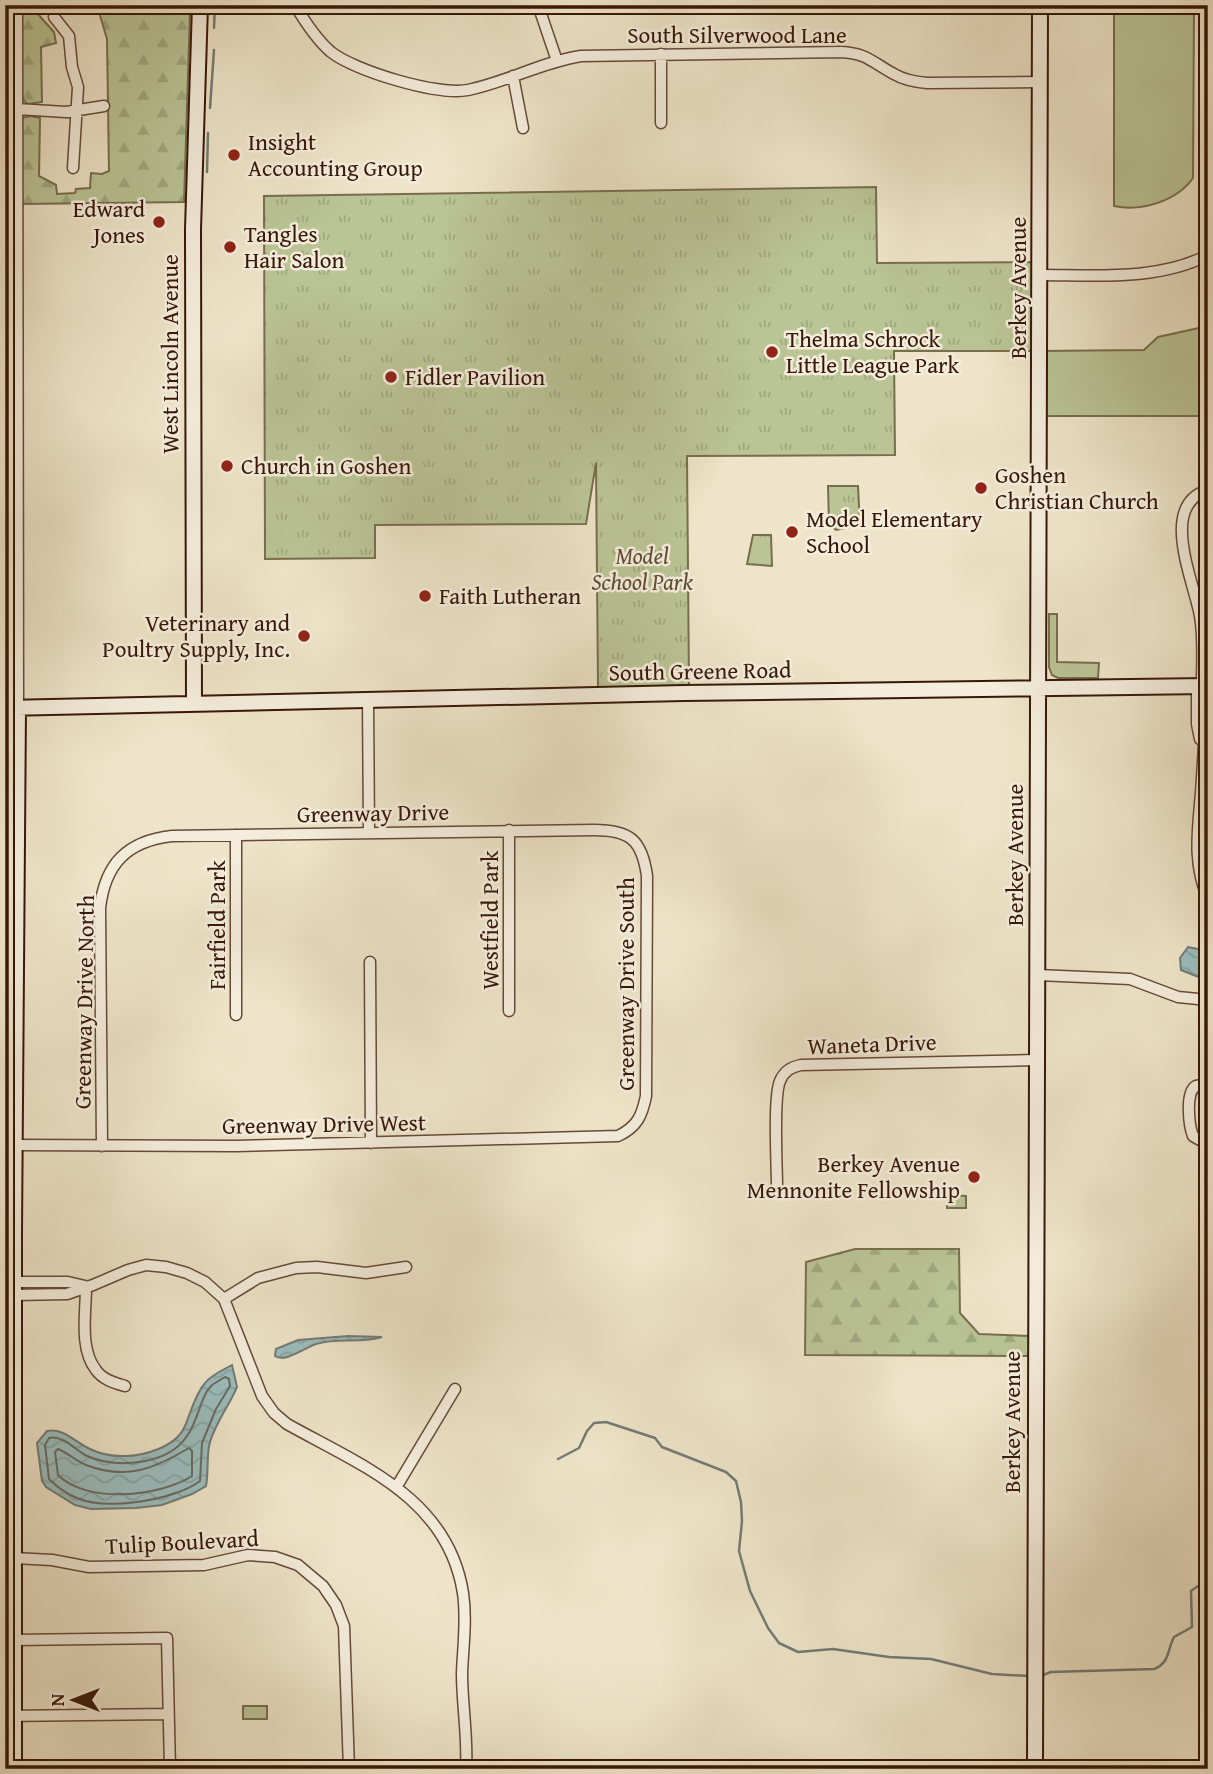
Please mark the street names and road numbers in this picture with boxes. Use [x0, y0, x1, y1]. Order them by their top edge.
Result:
street label: South Silverwood Lane [627, 18, 847, 51]
street label: Berkey Avenue [1001, 217, 1034, 359]
street label: West Lincoln Avenue [153, 254, 186, 454]
street label: South Greene Road [608, 652, 792, 689]
street label: Berkey Avenue [998, 784, 1031, 926]
street label: Greenway Drive [297, 795, 449, 830]
street label: Westfield Park [473, 850, 506, 990]
street label: Fairfield Park [200, 860, 233, 990]
street label: Greenway Drive South [609, 877, 642, 1091]
street label: Greenway Drive North [65, 894, 102, 1110]
street label: Waneta Drive [807, 1025, 937, 1062]
street label: Greenway Drive West [222, 1105, 426, 1142]
street label: Berkey Avenue [995, 1351, 1028, 1493]
street label: Tulip Boulevard [104, 1521, 260, 1562]

